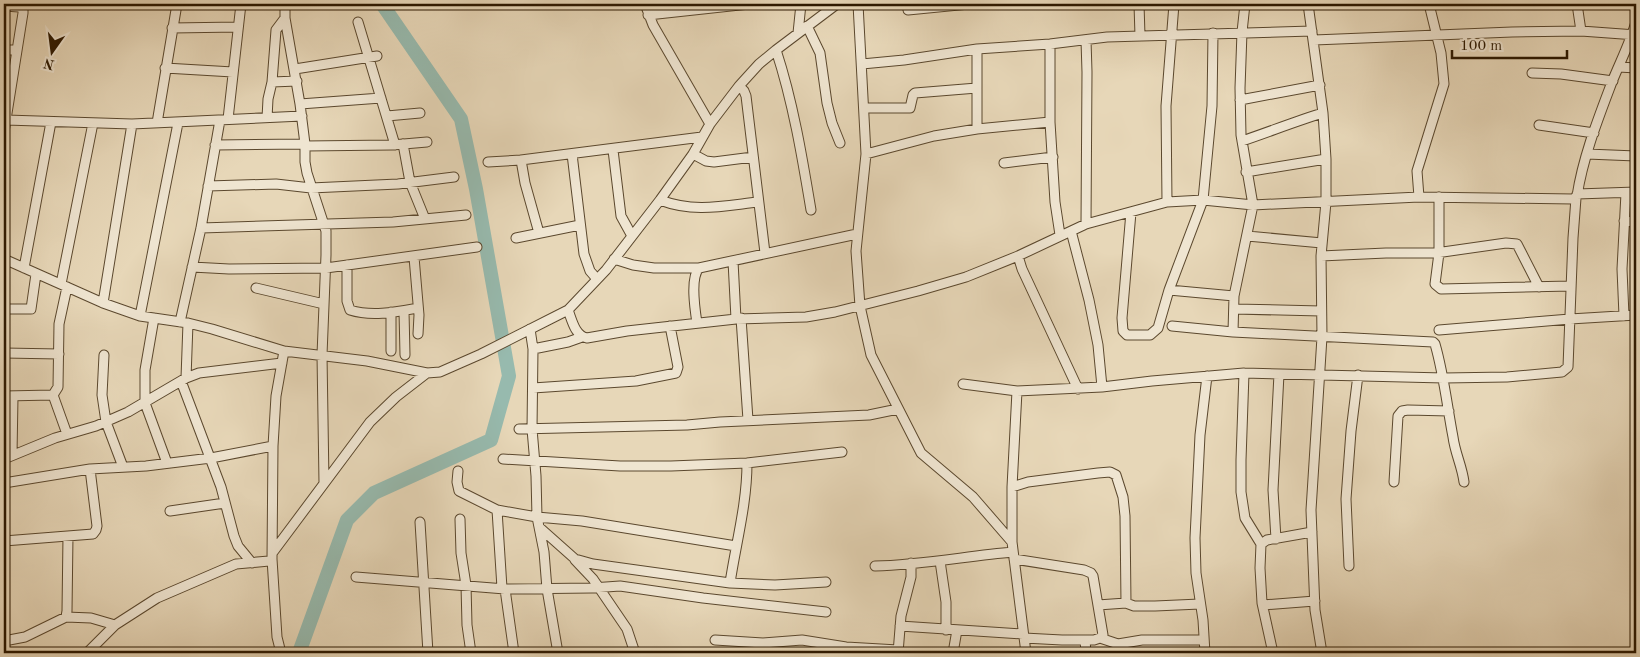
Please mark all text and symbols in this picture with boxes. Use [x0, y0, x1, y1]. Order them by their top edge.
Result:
north arrow [28, 28, 78, 78]
scale bar [1452, 28, 1568, 60]
text: 100 m [1460, 39, 1502, 54]
text: N [42, 55, 56, 72]

